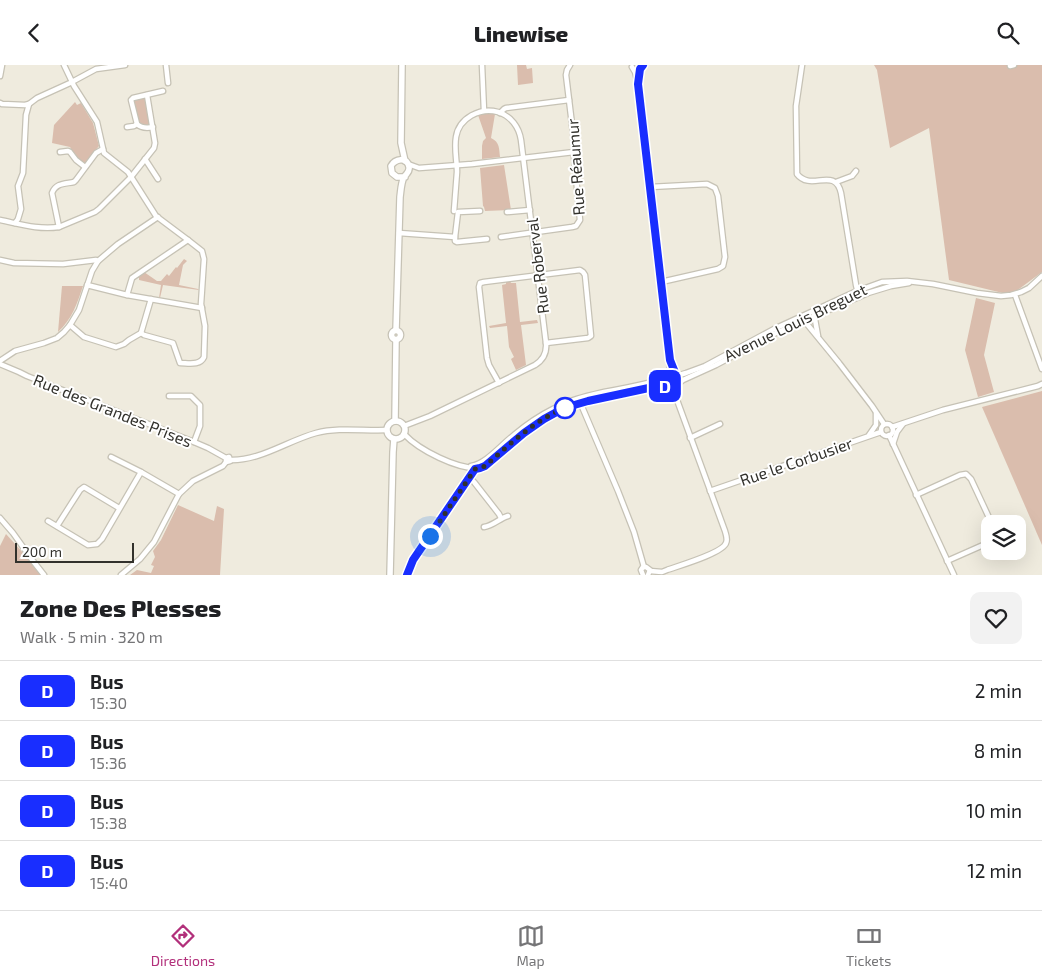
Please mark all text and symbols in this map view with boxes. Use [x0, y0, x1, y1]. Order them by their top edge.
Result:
icon: back [20, 19, 48, 47]
icon: search [994, 19, 1022, 47]
text: Linewise [474, 20, 568, 46]
street label: Rue Réaumur [562, 117, 588, 216]
street label: Rue Roberval [522, 217, 552, 315]
street label: Avenue Louis Breguet [720, 279, 870, 365]
street label: Rue des Grandes Prises [31, 369, 195, 451]
line badge: D [649, 370, 681, 402]
text: D [659, 375, 671, 397]
unlabelled marker [554, 397, 576, 419]
street label: Rue le Corbusier [737, 433, 855, 489]
map controls [981, 515, 1026, 560]
button: layers [981, 515, 1026, 560]
your location [418, 524, 443, 549]
scale bar [15, 540, 134, 563]
text: 200 m [22, 543, 62, 560]
button: heart [970, 592, 1022, 644]
text: Zone Des Plesses [20, 593, 221, 622]
text: Walk · 5 min · 320 m [20, 627, 163, 646]
text: Bus [90, 670, 124, 693]
text: 2 min [975, 679, 1022, 702]
text: D [41, 680, 54, 702]
text: 15:30 [90, 693, 127, 712]
text: Bus [90, 730, 124, 753]
text: 8 min [974, 739, 1022, 762]
text: D [41, 740, 54, 762]
text: 15:36 [90, 753, 127, 772]
text: Bus [90, 790, 124, 813]
text: 10 min [966, 799, 1022, 822]
text: D [41, 800, 54, 822]
text: 15:38 [90, 813, 127, 832]
text: Bus [90, 850, 124, 873]
text: 12 min [967, 859, 1022, 882]
text: D [41, 860, 54, 882]
text: 15:40 [90, 873, 128, 892]
tab: Directions [151, 922, 215, 969]
tab: Map [517, 922, 545, 969]
tab: Tickets [846, 922, 891, 969]

